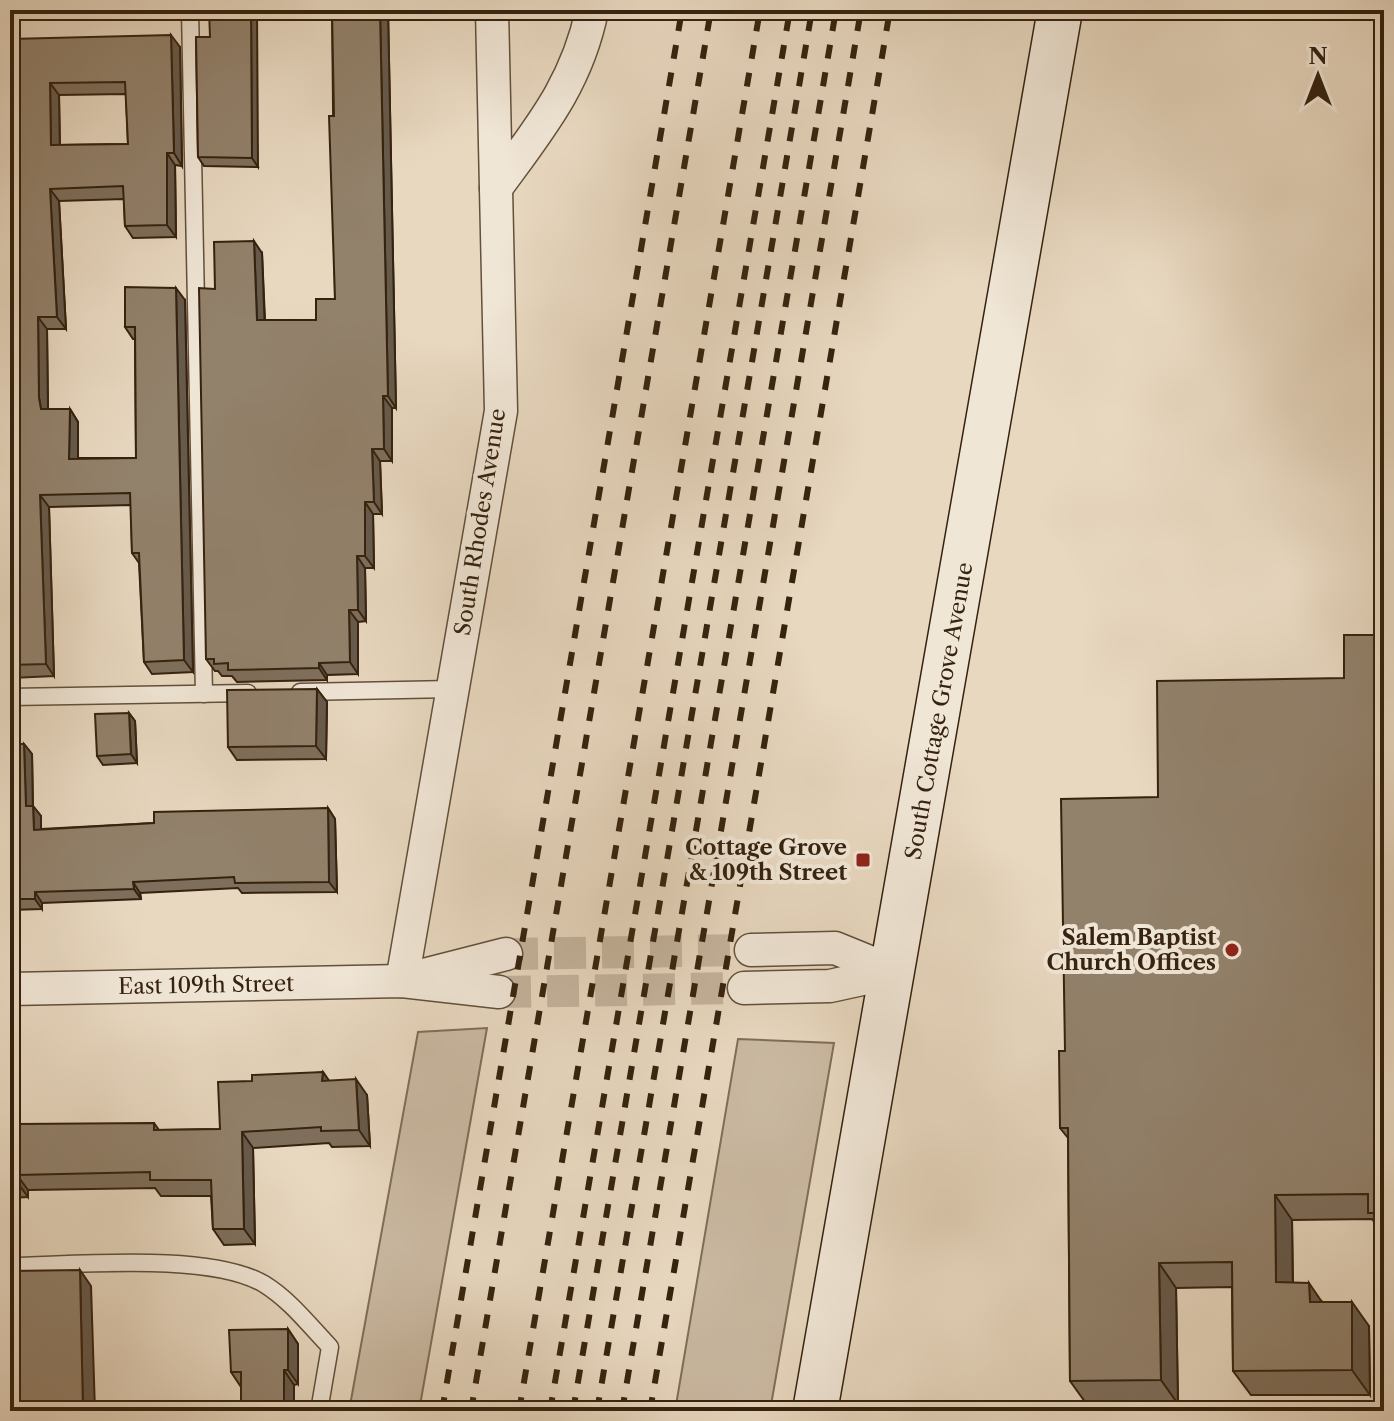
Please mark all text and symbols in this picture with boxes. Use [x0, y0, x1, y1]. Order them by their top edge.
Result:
north arrow [1278, 36, 1358, 116]
text: N [1308, 43, 1328, 70]
street label: South Rhodes Avenue [449, 407, 511, 637]
street label: South Cottage Grove Avenue [900, 560, 978, 862]
place label: Cottage Grove & 109th Street [685, 834, 847, 886]
marker: Cottage Grove & 109th Street [854, 851, 872, 869]
place label: Salem Baptist Church Offices [1047, 924, 1216, 976]
marker: Salem Baptist Church Offices [1223, 941, 1241, 959]
street label: East 109th Street [118, 970, 294, 1000]

